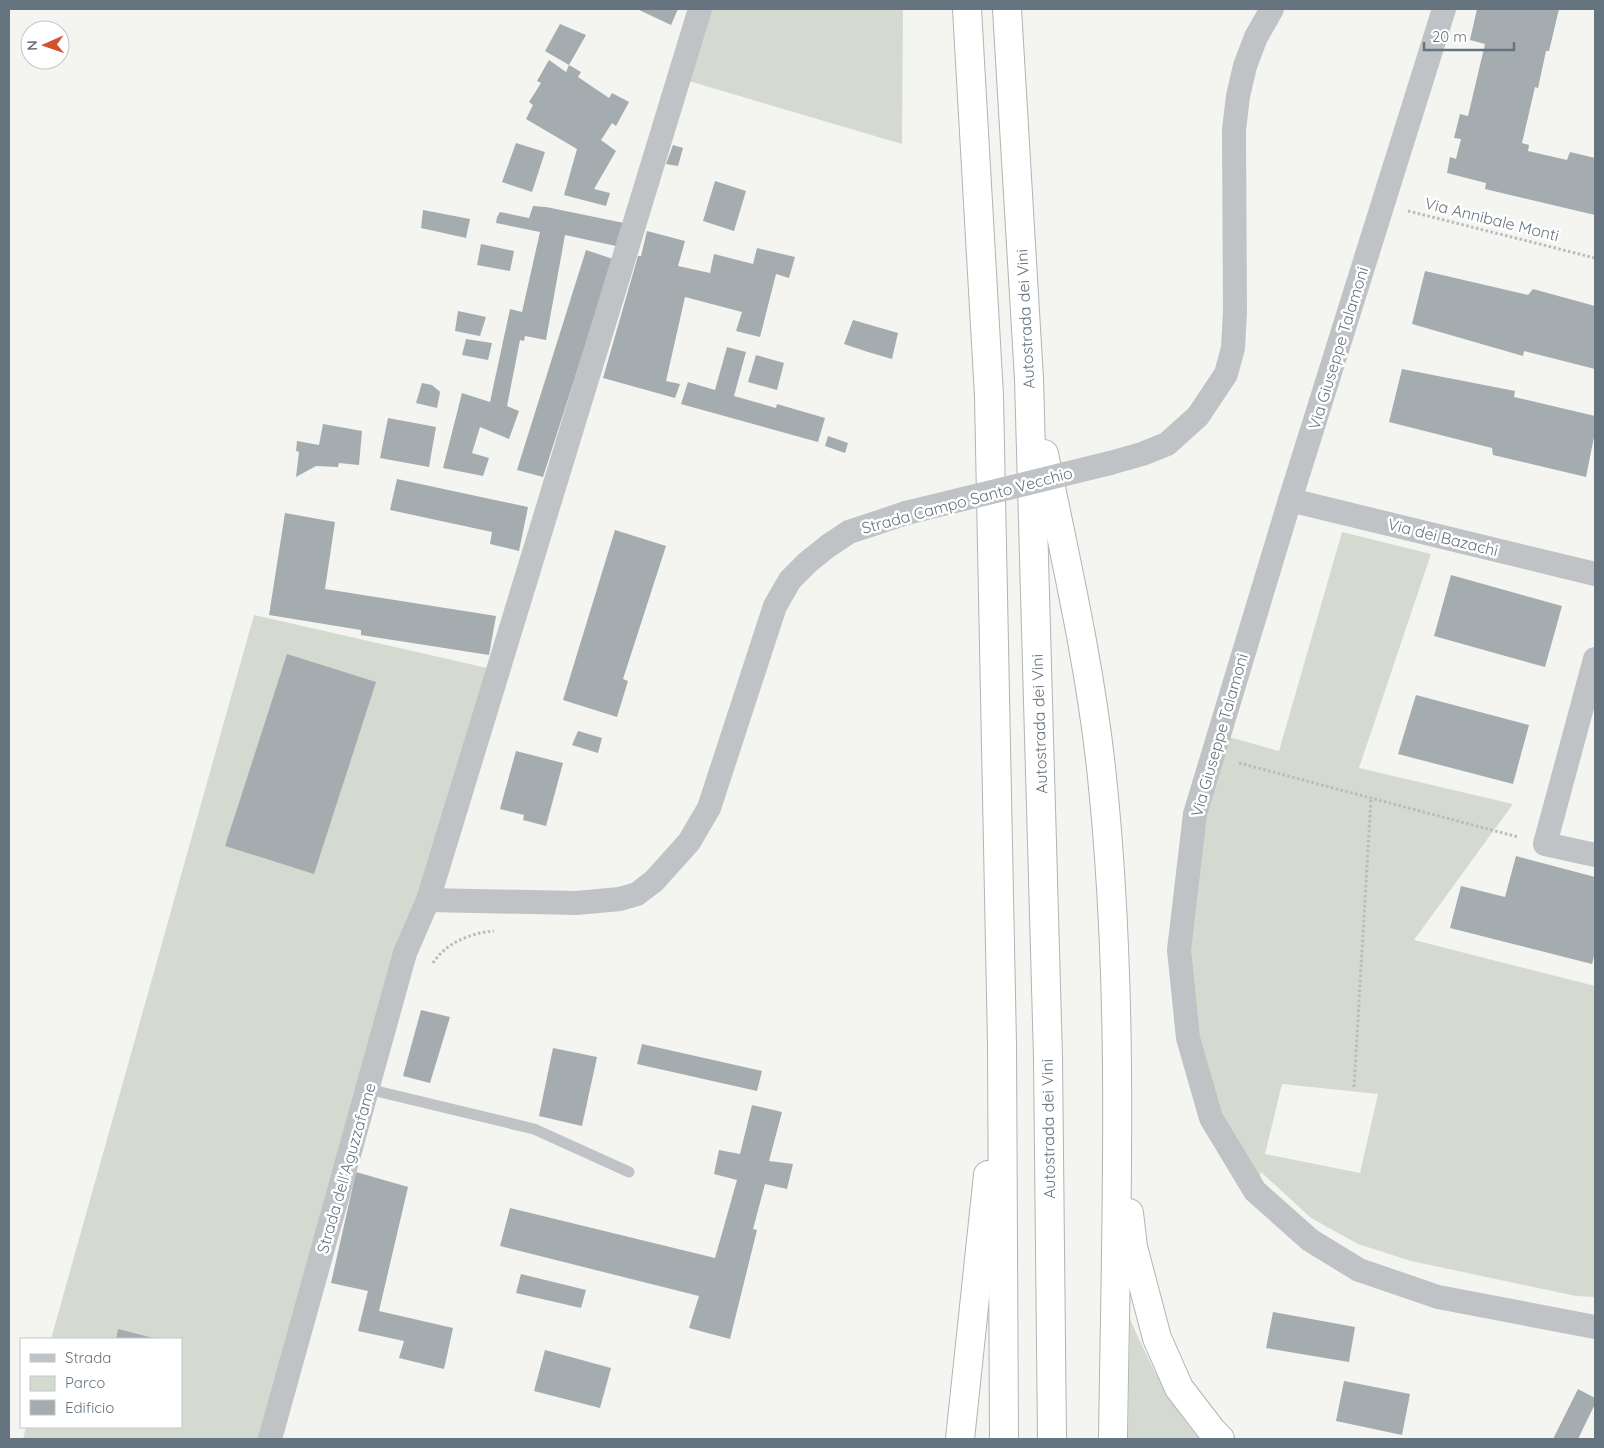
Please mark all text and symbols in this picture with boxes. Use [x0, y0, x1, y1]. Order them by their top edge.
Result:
north arrow [20, 20, 70, 70]
scale bar [1424, 20, 1514, 52]
text: 20 m [1432, 27, 1467, 46]
text: N [23, 40, 41, 51]
street label: Via Annibale Monti [1423, 193, 1561, 245]
street label: Autostrada dei Vini [1011, 249, 1039, 389]
street label: Via Giuseppe Talamoni [1304, 264, 1372, 432]
street label: Strada Campo Santo Vecchio [859, 462, 1075, 538]
street label: Via dei Bazachi [1386, 514, 1500, 560]
street label: Via Giuseppe Talamoni [1186, 651, 1252, 819]
street label: Autostrada dei Vini [1027, 654, 1051, 794]
street label: Autostrada dei Vini [1037, 1059, 1059, 1199]
street label: Strada dell'Aguzzafame [312, 1080, 380, 1256]
legend [20, 1338, 182, 1428]
text: Strada [65, 1348, 111, 1367]
text: Parco [65, 1373, 105, 1392]
text: Edificio [65, 1398, 114, 1417]

